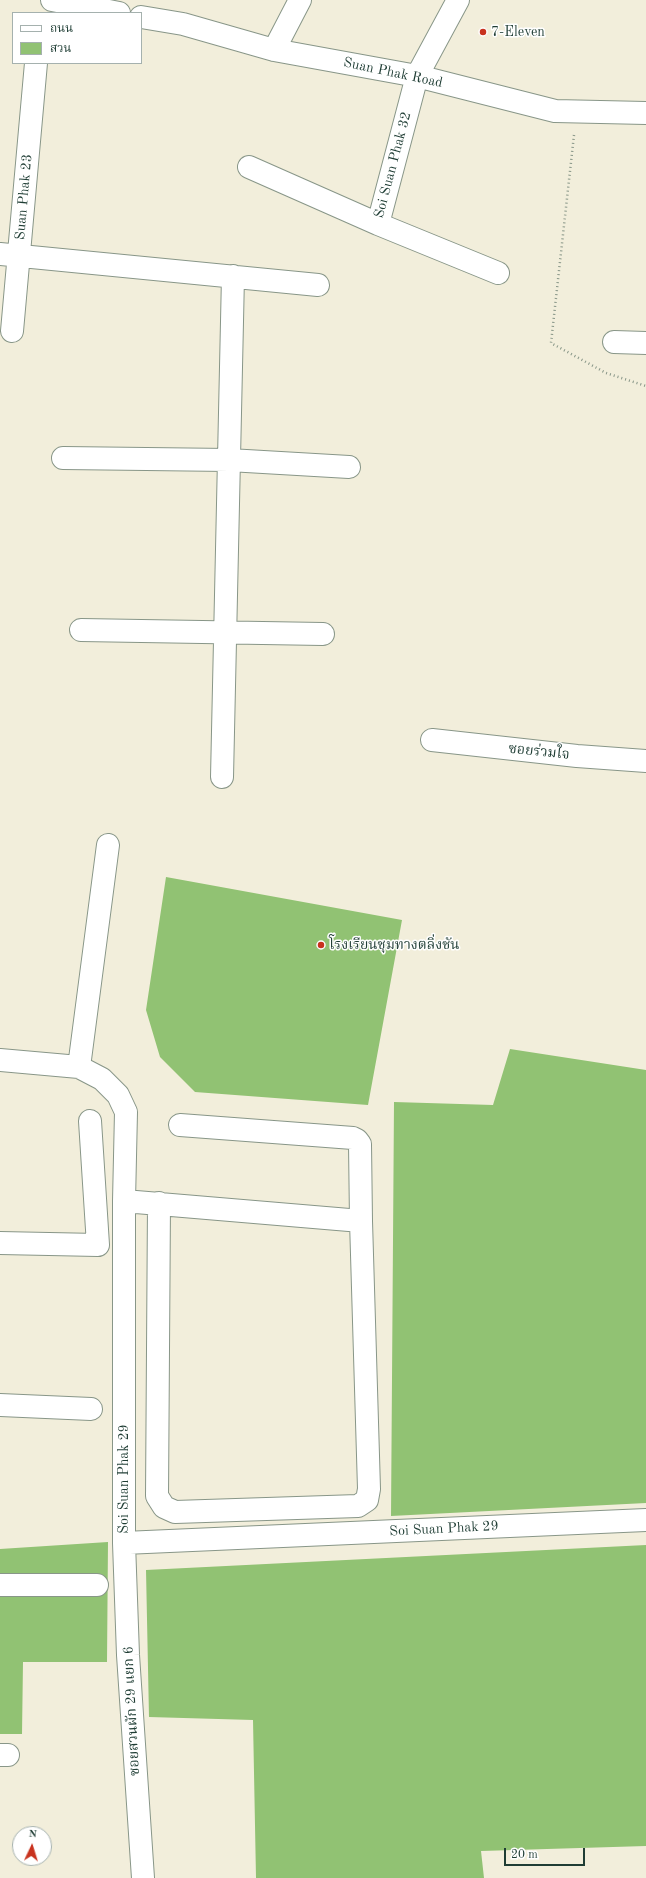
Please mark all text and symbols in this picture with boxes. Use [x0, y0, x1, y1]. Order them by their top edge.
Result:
legend [12, 12, 142, 64]
text: ถนน [50, 23, 73, 35]
place label: 7-Eleven [491, 24, 545, 40]
marker: 7-Eleven [478, 27, 488, 37]
text: สวน [50, 43, 71, 55]
street label: Suan Phak Road [342, 54, 444, 92]
street label: Soi Suan Phak 32 [371, 110, 415, 220]
street label: Suan Phak 23 [12, 153, 36, 241]
street label: ซอยร่วมใจ [508, 740, 570, 764]
place label: โรงเรียนชุมทางตลิ่งชัน [329, 937, 460, 953]
marker: โรงเรียนชุมทางตลิ่งชัน [316, 940, 326, 950]
street label: Soi Suan Phak 29 [116, 1424, 132, 1534]
street label: Soi Suan Phak 29 [389, 1518, 499, 1540]
street label: ซอยสวนผัก 29 แยก 6 [120, 1646, 144, 1776]
north arrow [12, 1826, 52, 1866]
text: N [28, 1829, 37, 1840]
scale bar [506, 1840, 587, 1866]
text: 20 m [511, 1849, 538, 1861]

